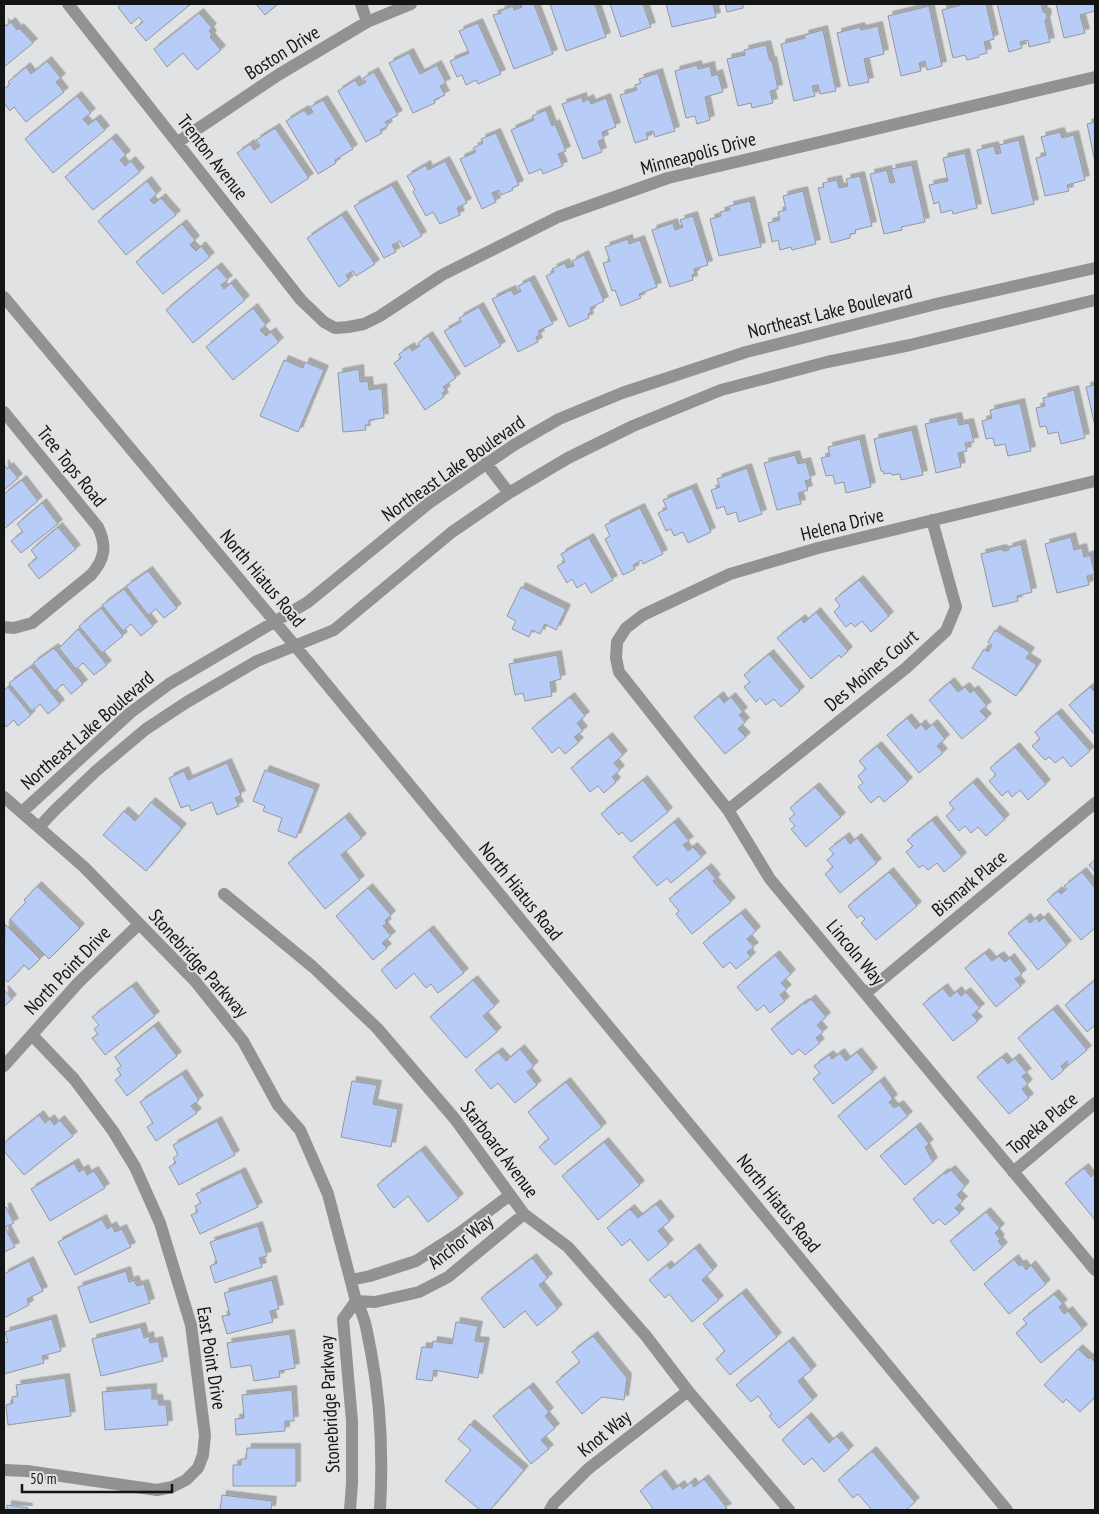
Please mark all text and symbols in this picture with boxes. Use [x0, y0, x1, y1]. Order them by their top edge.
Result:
street label: Boston Drive [240, 20, 324, 84]
street label: Trenton Avenue [172, 110, 254, 204]
street label: Minneapolis Drive [638, 126, 758, 180]
street label: Northeast Lake Boulevard [745, 279, 915, 343]
street label: Northeast Lake Boulevard [377, 410, 529, 526]
street label: Tree Tops Road [32, 421, 112, 511]
street label: Helena Drive [798, 502, 886, 546]
street label: North Hiatus Road [215, 524, 311, 632]
street label: Des Moines Court [819, 623, 923, 716]
street label: Northeast Lake Boulevard [15, 666, 159, 794]
street label: North Hiatus Road [474, 837, 568, 945]
street label: Bismark Place [927, 845, 1011, 921]
street label: Stonebridge Parkway [144, 904, 255, 1023]
street label: Lincoln Way [822, 914, 891, 990]
street label: North Point Drive [19, 920, 115, 1019]
street label: Topeka Place [1002, 1086, 1082, 1159]
street label: Starboard Avenue [456, 1096, 544, 1202]
street label: North Hiatus Road [732, 1149, 826, 1257]
street label: Anchor Way [422, 1207, 498, 1274]
street label: East Point Drive [192, 1305, 232, 1411]
street label: Stonebridge Parkway [313, 1334, 345, 1473]
street label: Knot Way [573, 1404, 636, 1462]
scale bar [22, 1462, 172, 1494]
text: 50 m [30, 1469, 56, 1488]

